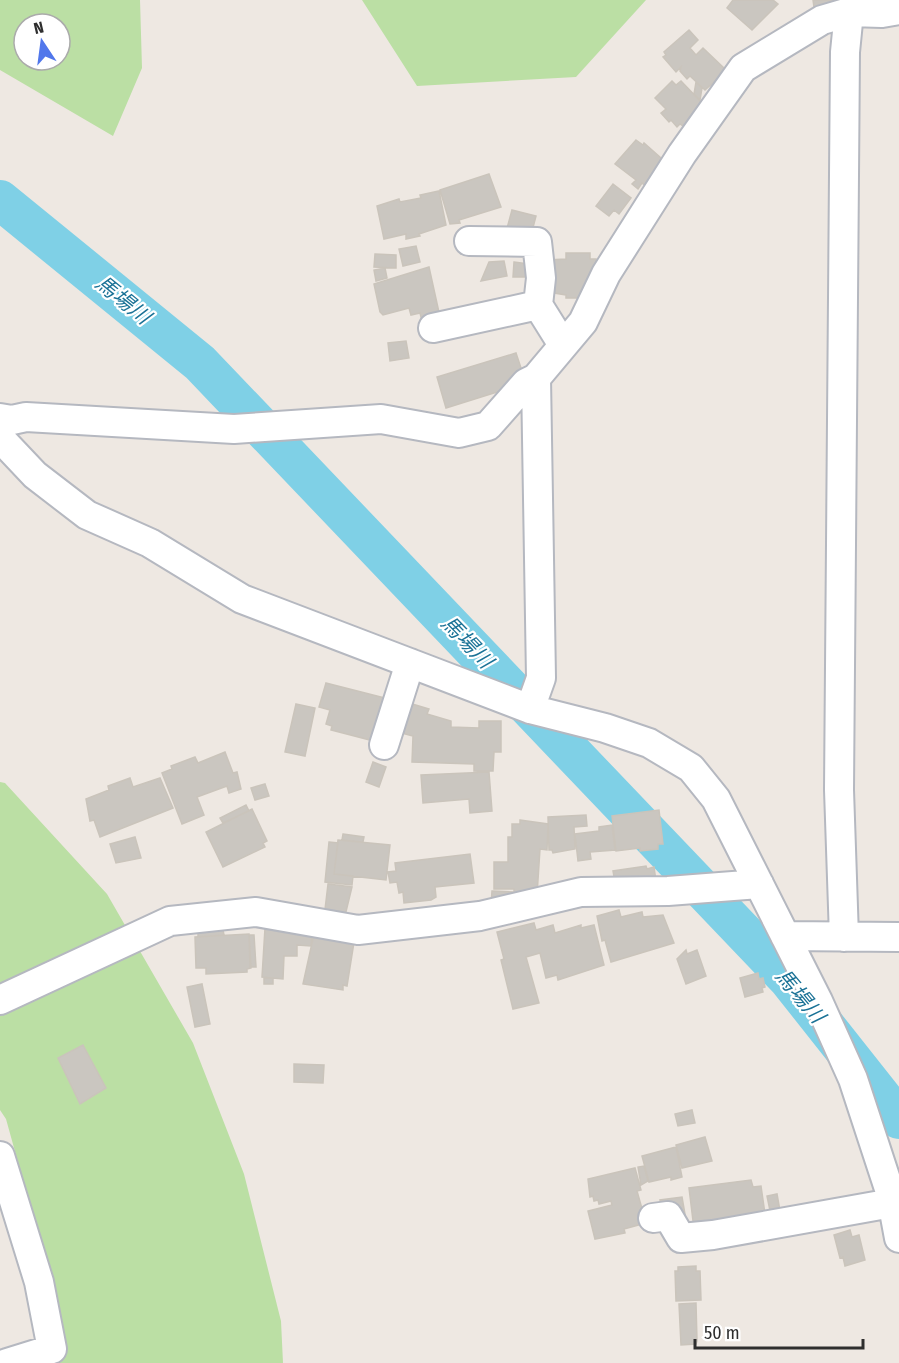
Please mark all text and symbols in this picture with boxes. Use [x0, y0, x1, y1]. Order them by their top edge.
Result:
north arrow [12, 12, 72, 72]
text: N [32, 18, 46, 38]
water label: 馬場川 [90, 270, 157, 331]
water label: 馬場川 [436, 610, 500, 675]
water label: 馬場川 [770, 964, 831, 1030]
scale bar [695, 1312, 863, 1350]
text: 50 m [704, 1322, 740, 1344]

